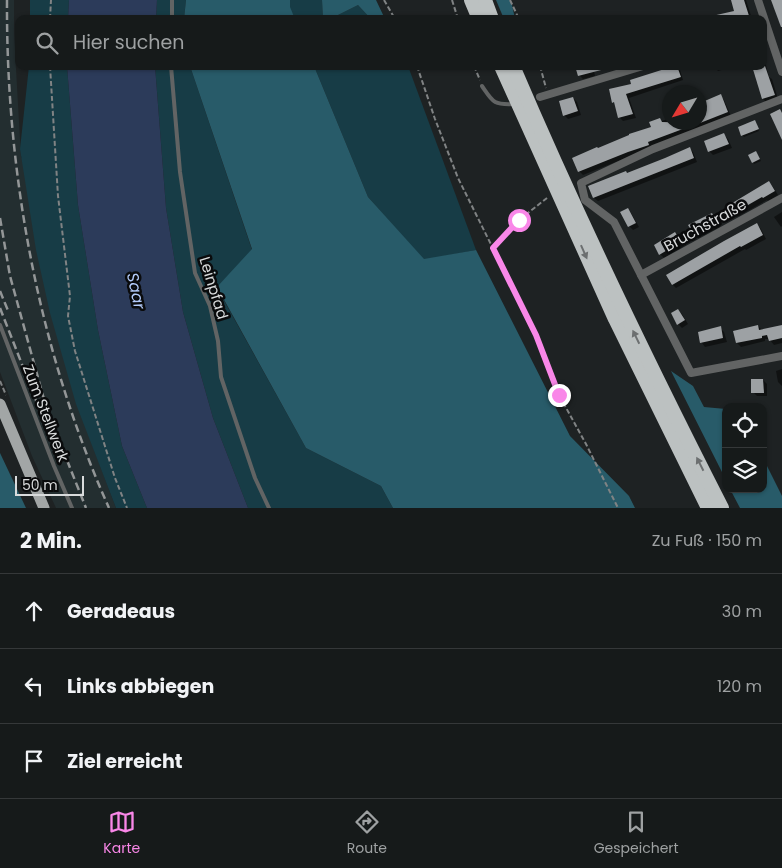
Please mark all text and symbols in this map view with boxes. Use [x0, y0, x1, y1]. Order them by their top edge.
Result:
search box [15, 15, 767, 70]
icon: search [33, 29, 61, 57]
text: Hier suchen [73, 29, 184, 56]
north arrow [662, 85, 707, 130]
street label: Bruchstraße [660, 194, 750, 256]
route start [508, 209, 531, 232]
one-way arrow [580, 245, 588, 259]
street label: Leinpfad [195, 254, 233, 322]
water label: Saar [121, 271, 151, 312]
one-way arrow [632, 329, 640, 344]
street label: Zum Stellwerk [18, 361, 74, 465]
route end [548, 384, 571, 407]
map controls [722, 403, 767, 493]
button: locate [722, 403, 767, 448]
button: layers [722, 448, 767, 493]
one-way arrow [696, 457, 704, 472]
scale bar [15, 473, 84, 496]
text: 50 m [22, 475, 58, 495]
text: 2 Min. [20, 526, 82, 555]
text: Zu Fuß · 150 m [652, 529, 762, 552]
icon: ahead [20, 597, 48, 625]
text: Geradeaus [67, 598, 175, 625]
text: 30 m [722, 600, 762, 623]
icon: left [20, 672, 48, 700]
text: Links abbiegen [67, 673, 214, 700]
text: 120 m [717, 675, 762, 698]
icon: arrive [20, 747, 48, 775]
text: Ziel erreicht [67, 748, 183, 775]
tab: Karte [103, 808, 140, 859]
tab: Route [347, 808, 387, 859]
tab: Gespeichert [594, 808, 679, 859]

